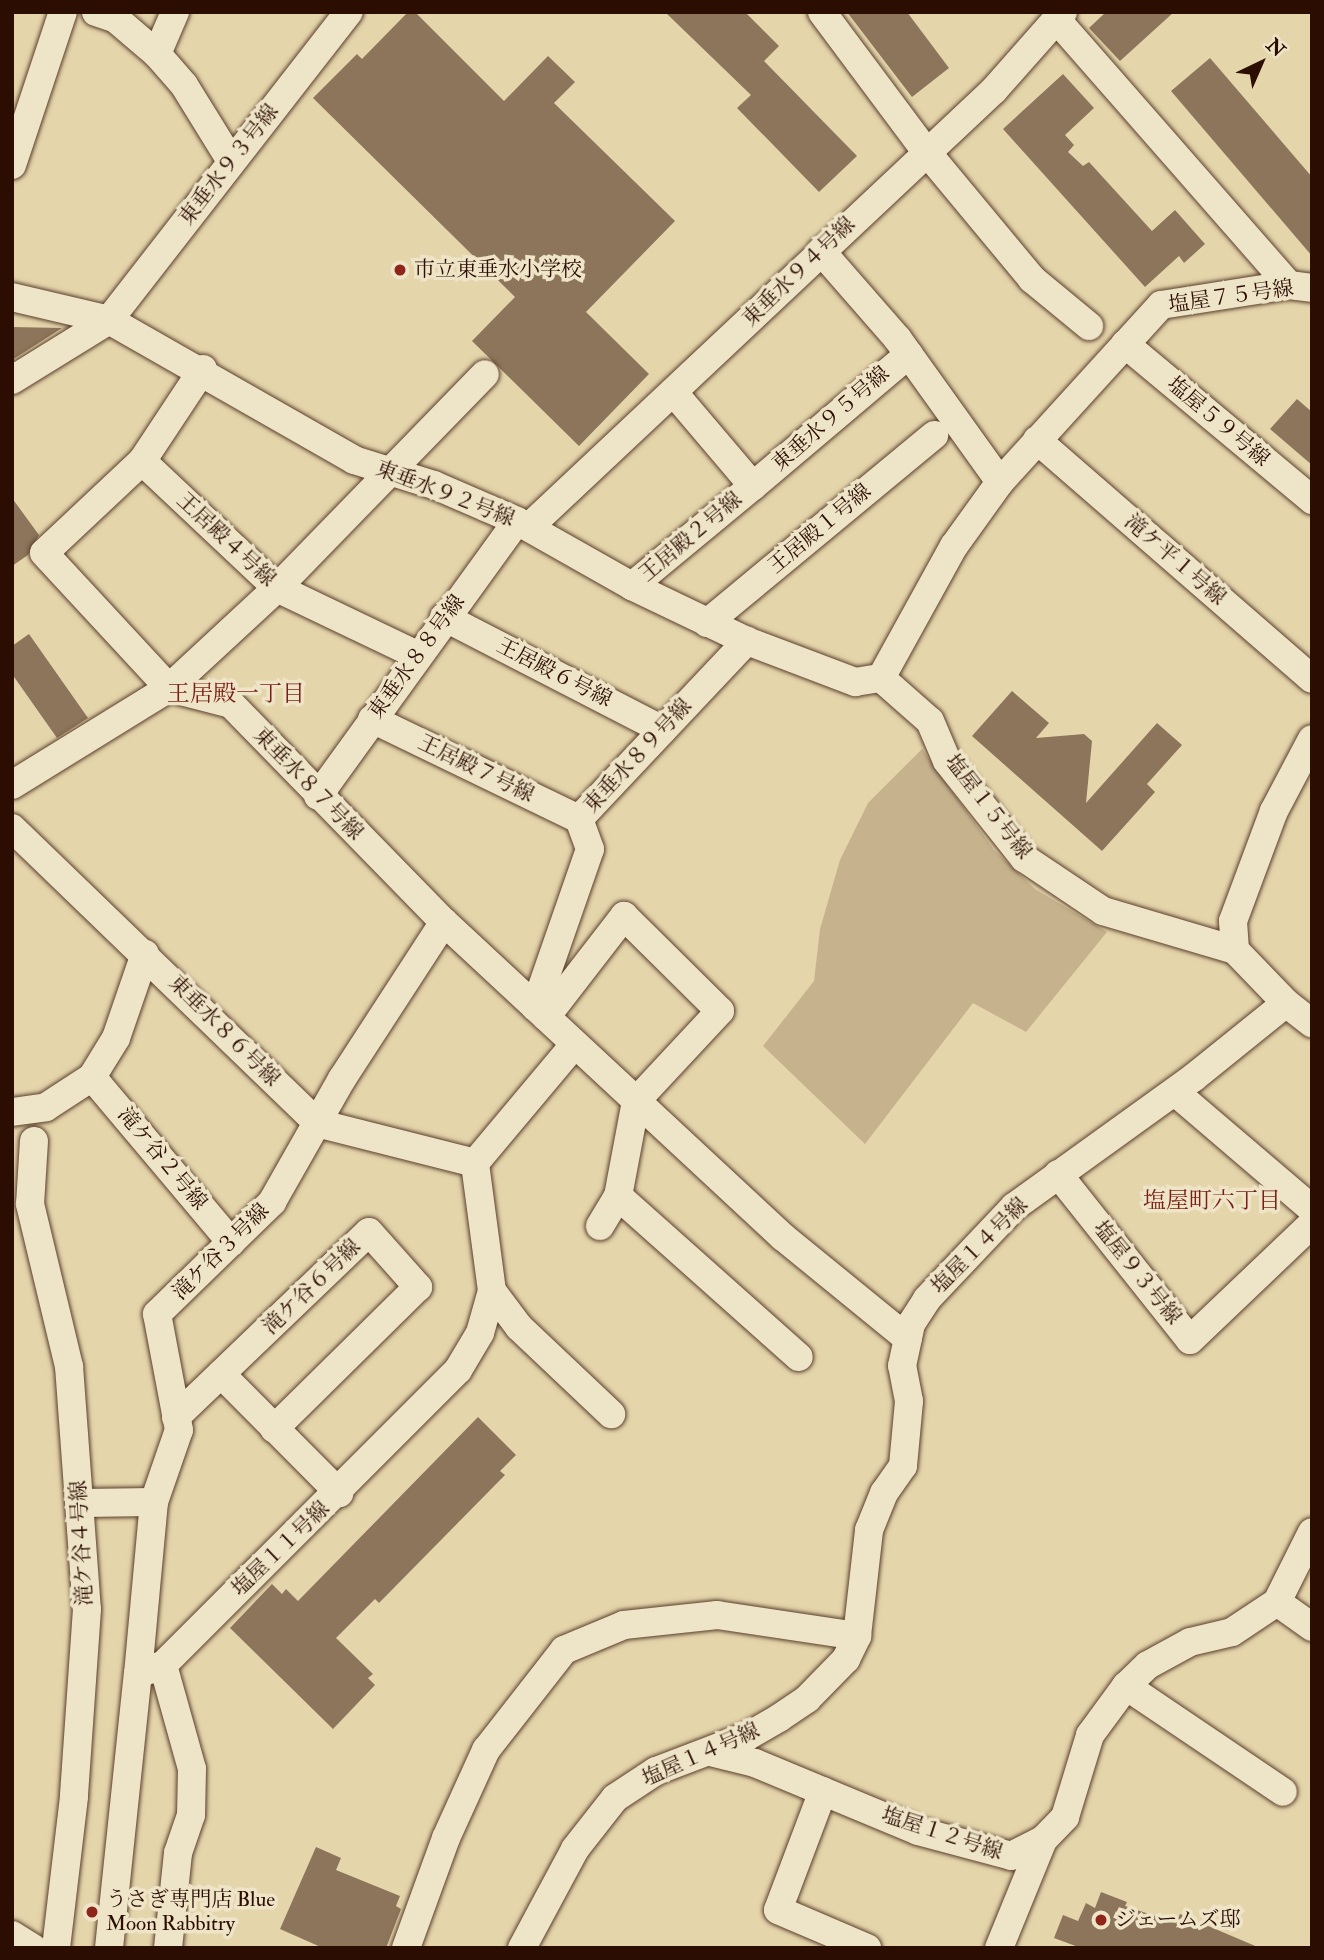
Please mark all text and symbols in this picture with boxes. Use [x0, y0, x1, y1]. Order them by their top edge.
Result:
north arrow [1226, 28, 1296, 98]
text: N [1261, 33, 1290, 62]
street label: 東垂水９３号線 [174, 99, 284, 231]
street label: 東垂水９４号線 [737, 212, 861, 332]
place label: 市立東垂水小学校 [414, 257, 582, 283]
marker: 市立東垂水小学校 [392, 262, 408, 278]
street label: 塩屋７５号線 [1167, 276, 1295, 318]
street label: 東垂水９５号線 [767, 361, 895, 477]
street label: 塩屋５９号線 [1162, 372, 1274, 472]
street label: 東垂水９２号線 [372, 456, 518, 532]
street label: 王居殿１号線 [764, 479, 876, 579]
street label: 王居殿２号線 [635, 487, 747, 587]
street label: 王居殿４号線 [171, 488, 281, 592]
street label: 滝ケ平１号線 [1119, 509, 1231, 611]
street label: 東垂水８８号線 [364, 590, 470, 724]
street label: 王居殿６号線 [492, 633, 616, 713]
district label: 王居殿一丁目 [167, 680, 305, 708]
street label: 東垂水８９号線 [579, 694, 697, 818]
street label: 東垂水８７号線 [248, 722, 368, 846]
street label: 王居殿７号線 [414, 730, 538, 808]
street label: 塩屋１５号線 [939, 750, 1037, 864]
street label: 東垂水８６号線 [163, 970, 285, 1092]
street label: 滝ケ谷２号線 [112, 1103, 212, 1215]
district label: 塩屋町六丁目 [1143, 1187, 1281, 1215]
street label: 塩屋１４号線 [927, 1193, 1033, 1299]
street label: 滝ケ谷３号線 [168, 1199, 274, 1305]
street label: 塩屋９３号線 [1088, 1216, 1186, 1330]
street label: 滝ケ谷６号線 [258, 1234, 366, 1340]
street label: 滝ケ谷４号線 [66, 1479, 98, 1607]
street label: 塩屋１１号線 [227, 1496, 335, 1602]
street label: 塩屋１４号線 [638, 1718, 764, 1792]
street label: 塩屋１２号線 [878, 1803, 1006, 1865]
place label: うさぎ専門店 Blue Moon Rabbitry [106, 1887, 275, 1937]
marker: うさぎ専門店 Blue Moon Rabbitry [84, 1904, 100, 1920]
place label: ジェームズ邸 [1115, 1907, 1241, 1933]
marker: ジェームズ邸 [1093, 1912, 1109, 1928]

